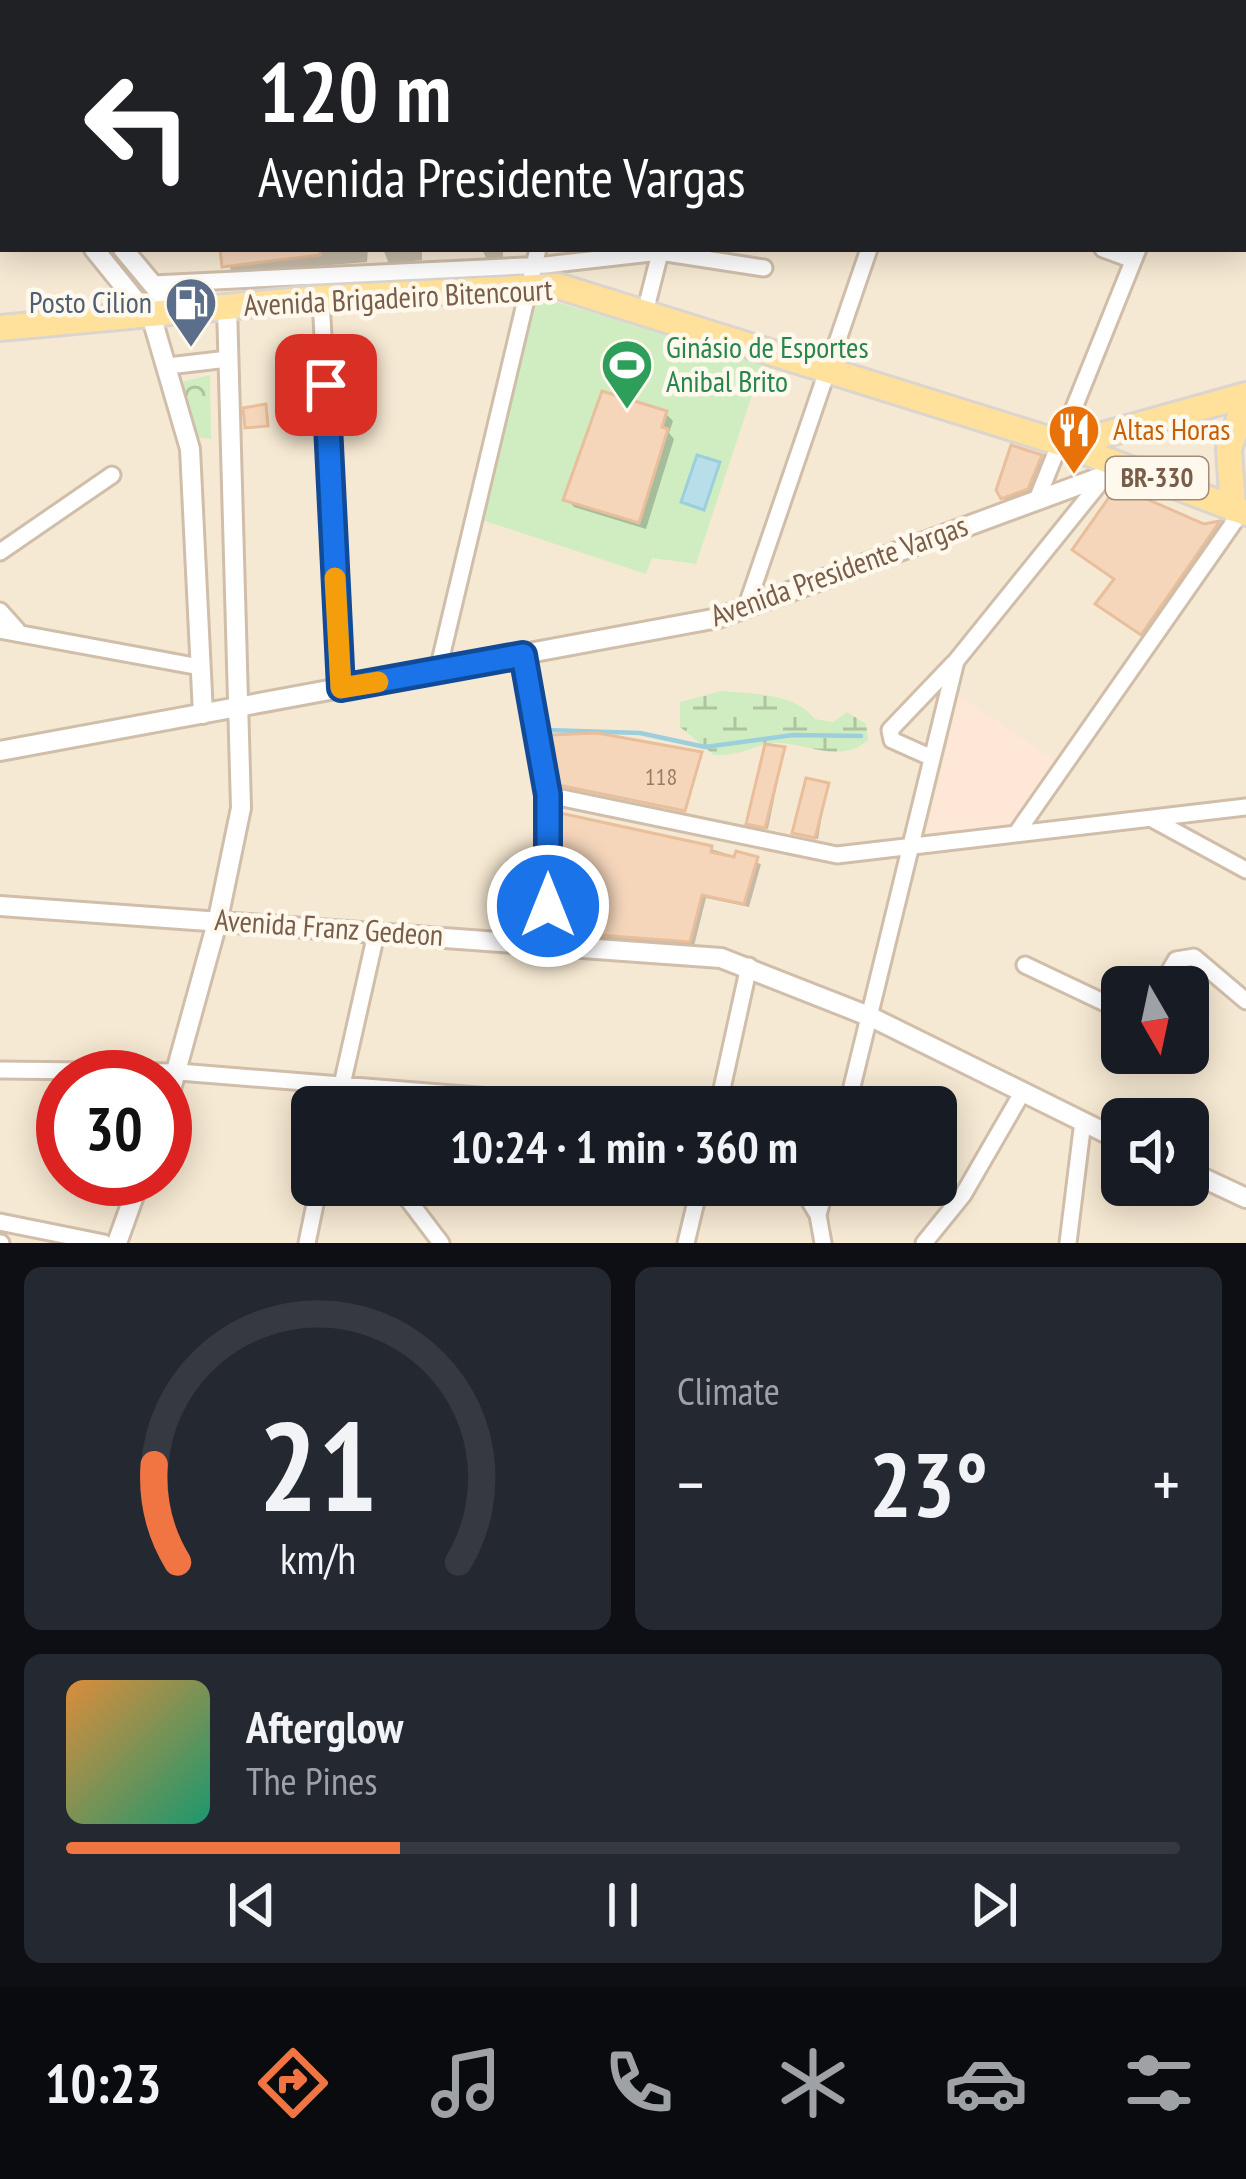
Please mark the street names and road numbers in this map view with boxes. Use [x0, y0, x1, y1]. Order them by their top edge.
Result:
street label: Avenida Brigadeiro Bitencourt [243, 269, 554, 324]
road number: BR-330 [1106, 457, 1208, 499]
street label: Avenida Presidente Vargas [705, 505, 972, 634]
street label: Avenida Franz Gedeon [214, 899, 445, 954]

